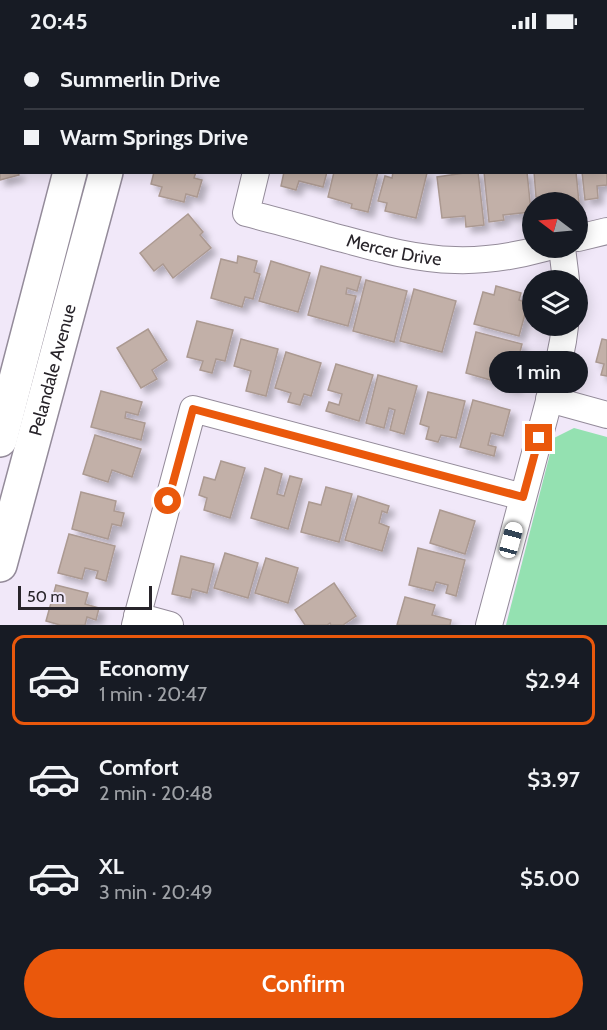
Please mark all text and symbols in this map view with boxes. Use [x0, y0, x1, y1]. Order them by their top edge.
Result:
text: 20:45 [30, 8, 88, 35]
text: Summerlin Drive [60, 66, 220, 93]
text: Warm Springs Drive [60, 124, 248, 151]
north arrow [522, 192, 588, 258]
map controls [522, 192, 588, 336]
street label: Mercer Drive [344, 229, 442, 270]
button: layers [522, 270, 588, 336]
street label: Pelandale Avenue [24, 302, 81, 438]
callout: 1 min [490, 351, 588, 393]
text: 1 min [516, 360, 561, 384]
route end [525, 424, 552, 451]
route start [154, 487, 181, 514]
car [498, 520, 524, 560]
scale bar [18, 583, 152, 610]
text: 50 m [27, 587, 64, 606]
icon: car [27, 653, 81, 707]
text: Economy [99, 655, 189, 682]
text: $2.94 [525, 667, 580, 694]
text: 1 min · 20:47 [99, 682, 207, 706]
icon: car [27, 752, 81, 806]
text: Comfort [99, 754, 178, 781]
text: $3.97 [527, 766, 580, 793]
text: 2 min · 20:48 [99, 781, 213, 805]
icon: car [27, 851, 81, 905]
text: XL [99, 853, 124, 880]
text: $5.00 [520, 865, 580, 892]
text: 3 min · 20:49 [99, 880, 213, 904]
button: Confirm [24, 949, 583, 1018]

